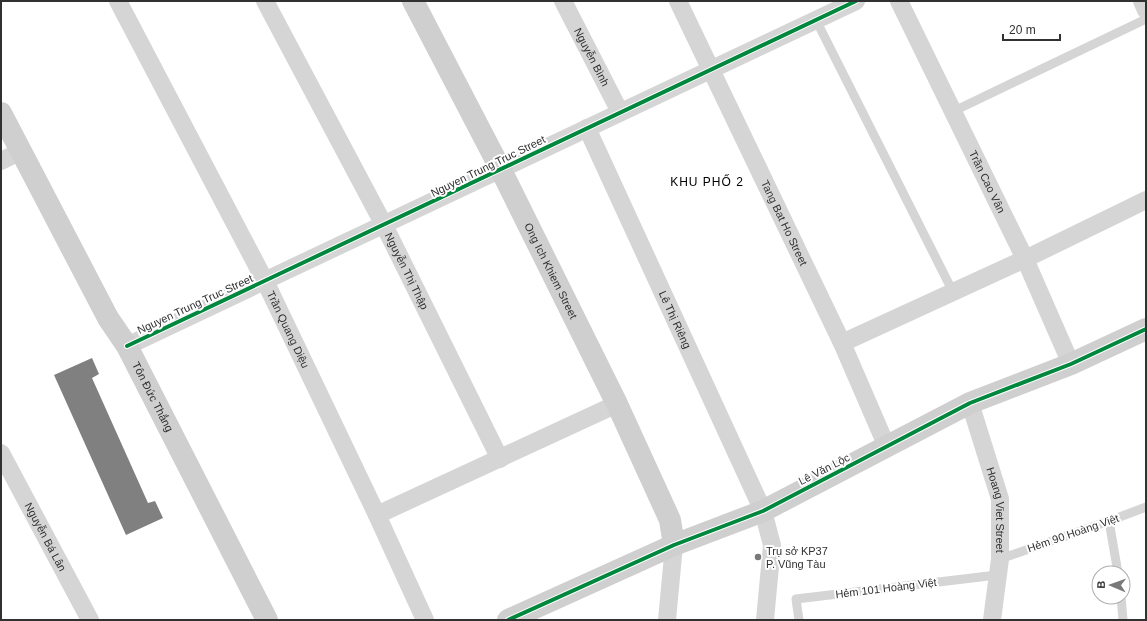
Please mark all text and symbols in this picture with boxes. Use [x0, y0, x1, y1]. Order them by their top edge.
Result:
scale bar [1003, 16, 1060, 42]
text: 20 m [1009, 23, 1036, 37]
street label: Nguyễn Bình [572, 26, 612, 88]
street label: Nguyen Trung Truc Street [429, 133, 547, 199]
street label: Trần Cao Vân [967, 148, 1008, 215]
district label: KHU PHỐ 2 [670, 174, 744, 189]
street label: Tang Bat Ho Street [759, 178, 810, 267]
street label: Ong Ich Khiem Street [522, 221, 580, 321]
street label: Nguyễn Thị Thập [383, 231, 431, 311]
street label: Nguyen Trung Truc Street [135, 272, 255, 336]
street label: Trần Quang Diệu [265, 289, 312, 370]
street label: Lê Thị Riêng [657, 289, 694, 351]
street label: Tôn Đức Thắng [130, 360, 176, 434]
street label: Lê Văn Lộc [796, 451, 852, 487]
street label: Hoang Viet Street [984, 466, 1006, 553]
street label: Nguyễn Bá Lân [23, 501, 69, 573]
street label: Hẻm 90 Hoàng Việt [1026, 512, 1120, 554]
place label: Trụ sở KP37 P. Vũng Tàu [766, 545, 828, 570]
marker: Trụ sở KP37 P. Vũng Tàu [753, 552, 763, 562]
north arrow [1091, 565, 1131, 605]
street label: Hẻm 101 Hoàng Việt [835, 576, 937, 600]
text: B [1095, 580, 1107, 589]

